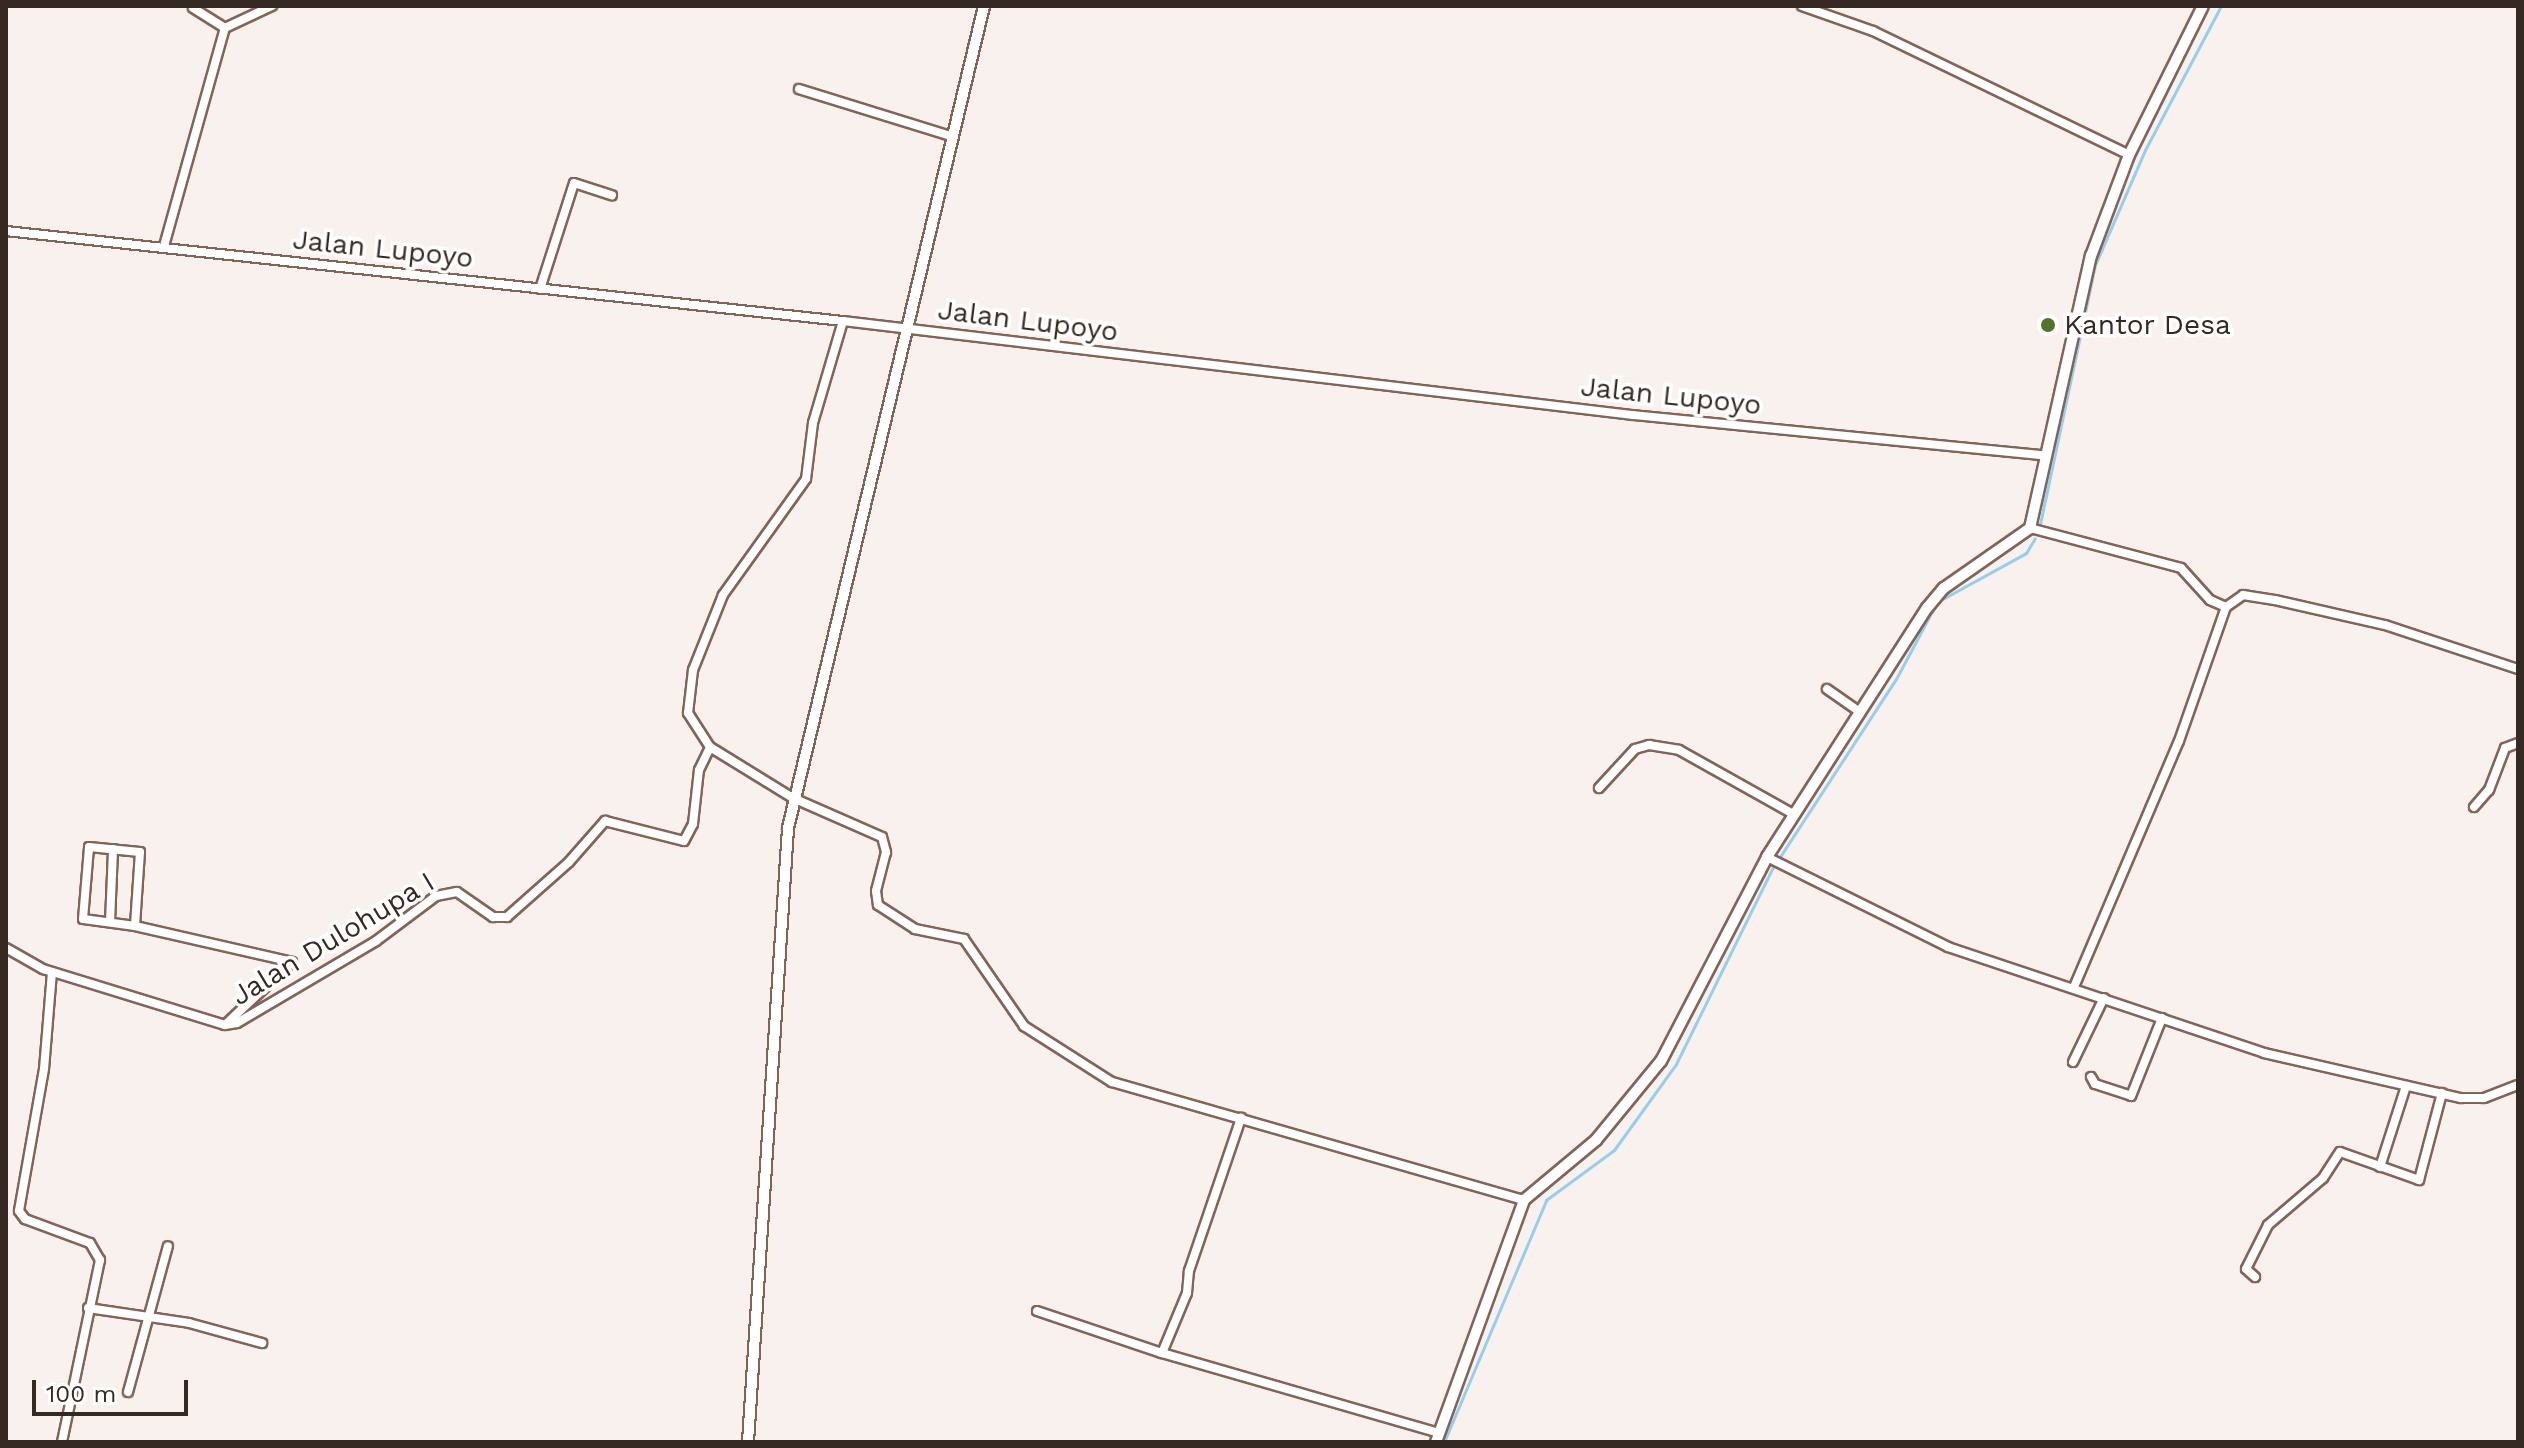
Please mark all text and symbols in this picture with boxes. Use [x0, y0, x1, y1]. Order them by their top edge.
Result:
street label: Jalan Lupoyo [291, 223, 475, 275]
street label: Jalan Lupoyo [936, 293, 1120, 349]
place label: Kantor Desa [2064, 308, 2231, 342]
marker: Kantor Desa [2039, 316, 2057, 334]
street label: Jalan Lupoyo [1579, 370, 1763, 422]
street label: Jalan Dulohupa I [225, 865, 441, 1013]
scale bar [36, 1364, 192, 1414]
text: 100 m [46, 1380, 116, 1408]

